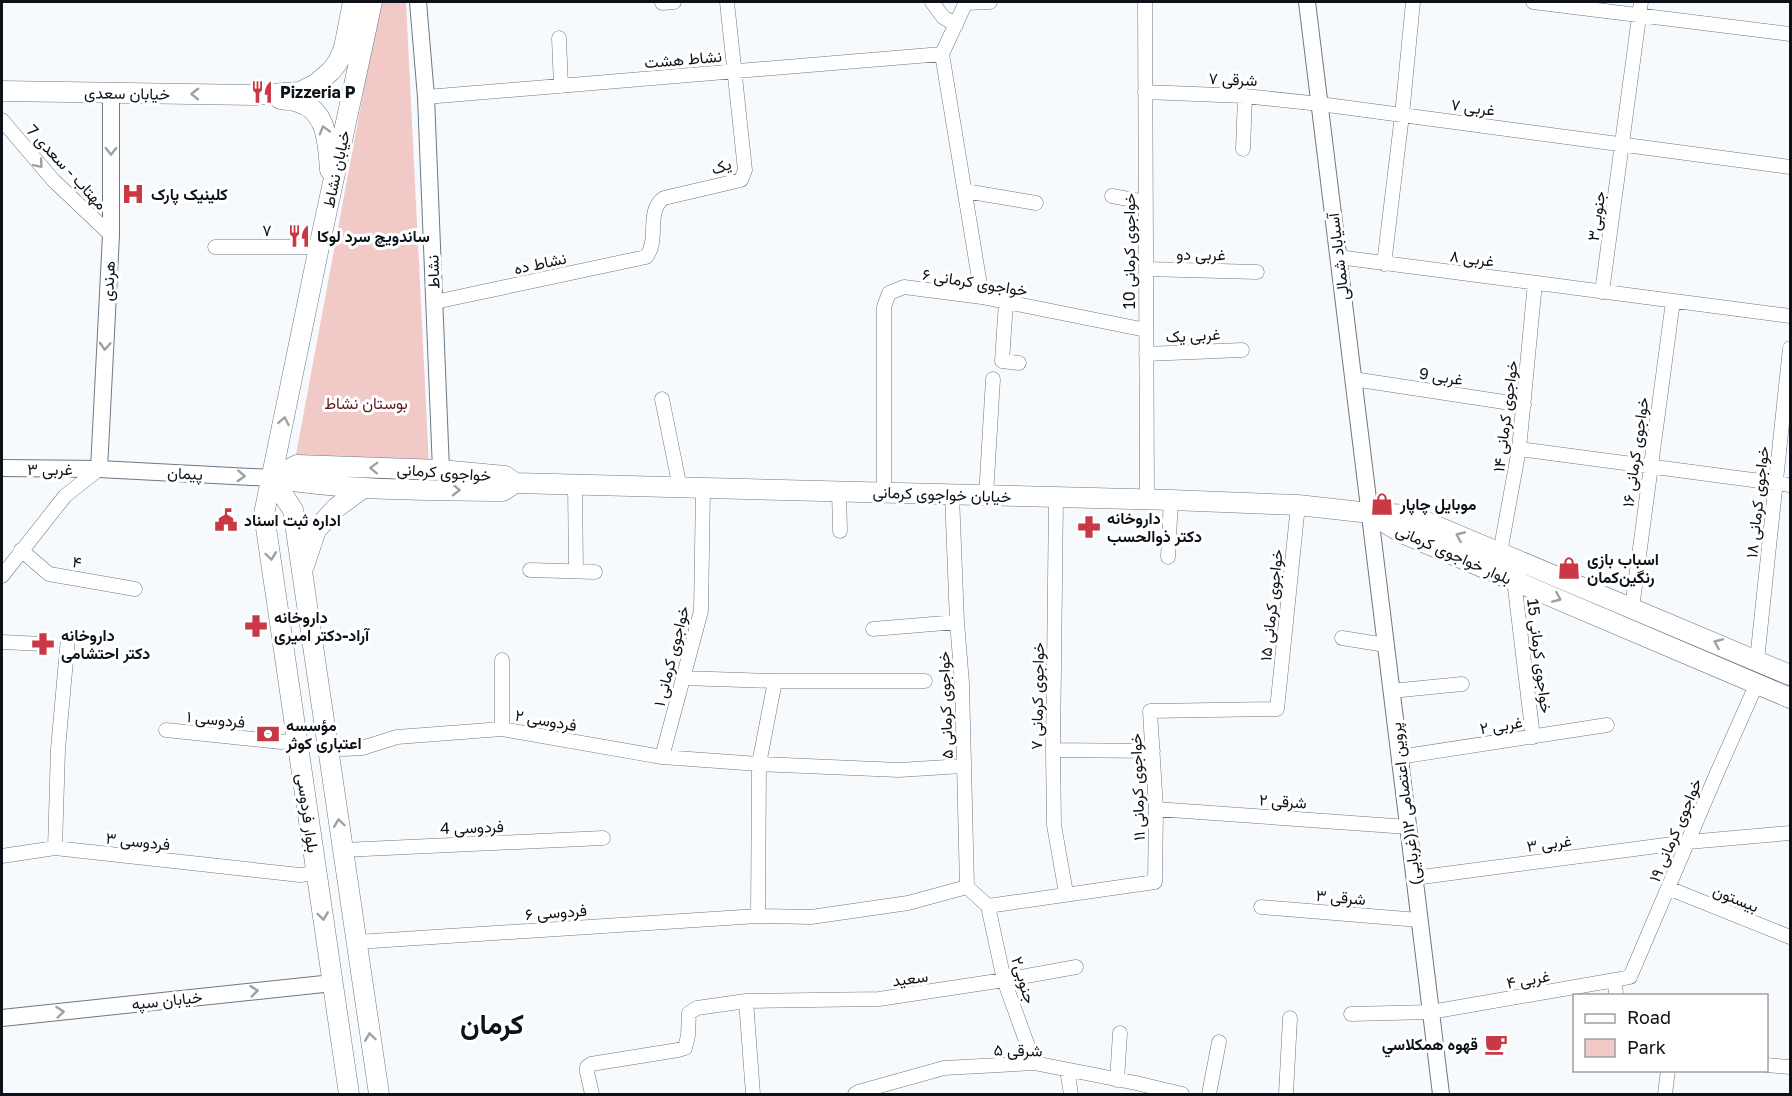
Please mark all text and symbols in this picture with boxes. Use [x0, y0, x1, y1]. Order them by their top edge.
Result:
street label: نشاط هشت [643, 46, 723, 72]
street label: شرقی ۷ [1208, 68, 1258, 91]
restaurant icon: Pizzeria P [249, 79, 275, 105]
street label: خیابان سعدی [84, 82, 170, 105]
place label: Pizzeria P [280, 82, 356, 102]
one-way arrow [190, 88, 199, 100]
street label: ۷ غربی [1450, 94, 1496, 121]
street label: مهتاب - سعدی 7 [22, 120, 111, 214]
one-way arrow [318, 125, 331, 135]
street label: خیابان نشاط [318, 128, 354, 210]
one-way arrow [105, 146, 117, 155]
street label: یک [708, 153, 734, 179]
one-way arrow [32, 157, 43, 168]
hospital icon: کلینیک پارک [120, 181, 146, 207]
place label: کلینیک پارک [151, 184, 228, 206]
street label: جنوبی۳ [1583, 189, 1610, 242]
street label: خواجوی کرمانی 10 [1119, 193, 1140, 309]
street label: آسیاباد شمالی [1323, 211, 1354, 302]
street label: ۷ [262, 220, 272, 240]
restaurant icon: ساندویچ سرد لوکا [286, 223, 312, 249]
place label: ساندویچ سرد لوکا [317, 226, 430, 248]
street label: غربی دو [1176, 244, 1226, 265]
street label: ۸ غربی [1449, 245, 1495, 272]
street label: نشاط ده [512, 248, 568, 278]
street label: نشاط [422, 255, 444, 289]
street label: هرندی [97, 260, 120, 302]
street label: خواجوی کرمانی ۶ [921, 264, 1029, 301]
street label: غربی یک [1165, 324, 1221, 347]
one-way arrow [99, 341, 112, 350]
street label: خواجوی کرمانی ۱۴ [1488, 359, 1523, 473]
street label: غربی 9 [1417, 363, 1465, 390]
park label: بوستان نشاط [324, 393, 408, 414]
street label: خواجوی کرمانی ۱۶ [1617, 395, 1654, 508]
one-way arrow [277, 416, 290, 426]
street label: خواجوی کرمانی ۱۸ [1741, 445, 1774, 559]
street label: ۳ غربی [27, 459, 73, 480]
street label: خواجوی کرمانی [396, 459, 492, 486]
street label: پیمان [167, 462, 203, 486]
one-way arrow [370, 462, 379, 474]
one-way arrow [237, 470, 246, 483]
street label: خیابان خواجوی کرمانی [872, 482, 1012, 507]
one-way arrow [451, 484, 460, 496]
shop icon: موبایل چاپار [1369, 491, 1395, 517]
place label: موبایل چاپار [1399, 494, 1477, 516]
public building icon: اداره ثبت اسناد [213, 507, 239, 533]
place label: داروخانه دکتر ذوالحسب [1107, 508, 1202, 547]
place label: اداره ثبت اسناد [244, 510, 341, 531]
pharmacy icon: داروخانه دکتر ذوالحسب [1076, 514, 1102, 540]
street label: بلوار خواجوی کرمانی [1393, 520, 1515, 589]
one-way arrow [1455, 531, 1466, 543]
street label: خواجوی کرمانی ۱۵ [1255, 548, 1288, 662]
place label: اسباب بازی رنگین‌کمان [1587, 549, 1659, 588]
street label: ۴ [71, 551, 83, 573]
one-way arrow [264, 552, 276, 561]
shop icon: اسباب بازی رنگین‌کمان [1556, 555, 1582, 581]
one-way arrow [1550, 591, 1561, 603]
street label: خواجوی کرمانی 15 [1522, 598, 1557, 715]
street label: خواجوی کرمانی ۱ [649, 603, 694, 709]
place label: داروخانه آراد-دکتر امیری [274, 607, 371, 646]
pharmacy icon: داروخانه آراد-دکتر امیری [243, 613, 269, 639]
place label: داروخانه دکتر احتشامی [61, 625, 150, 664]
pharmacy icon: داروخانه دکتر احتشامی [30, 631, 56, 657]
one-way arrow [1713, 638, 1724, 650]
street label: خواجوی کرمانی ۷ [1026, 642, 1049, 750]
street label: خواجوی کرمانی ۵ [933, 650, 958, 759]
street label: فردوسی ۲ [513, 705, 578, 736]
street label: فردوسی ۱ [186, 706, 246, 733]
street label: غربی ۲ [1478, 712, 1524, 739]
place label: مؤسسه اعتباری کوثر [285, 715, 362, 754]
bank icon: مؤسسه اعتباری کوثر [255, 721, 281, 747]
street label: پروین اعتصامی ۱۲(غربایی) [1385, 721, 1427, 887]
street label: خواجوی کرمانی ۱۱ [1125, 733, 1150, 841]
street label: بلوار فردوسی [292, 772, 323, 854]
street label: خواجوی کرمانی ۱۹ [1644, 775, 1707, 885]
street label: شرقی ۲ [1258, 789, 1308, 814]
street label: فردوسی 4 [440, 816, 504, 839]
one-way arrow [333, 818, 345, 827]
street label: فردوسی ۳ [105, 828, 171, 855]
street label: غربی ۳ [1525, 830, 1573, 857]
street label: بیستون [1710, 880, 1762, 917]
street label: شرقی ۳ [1315, 885, 1367, 910]
street label: فردوسی ۶ [524, 900, 588, 925]
one-way arrow [316, 911, 328, 920]
street label: جنوبی۲ [1006, 954, 1041, 1007]
street label: غربی ۴ [1505, 965, 1552, 994]
street label: سعید [891, 966, 929, 990]
street label: خیابان سپه [131, 986, 204, 1016]
one-way arrow [249, 986, 258, 998]
legend [1573, 994, 1768, 1072]
one-way arrow [55, 1006, 64, 1018]
text: Road [1627, 1006, 1671, 1028]
district label: کرمان [460, 1007, 524, 1042]
cafe icon: قهوه همكلاسي [1483, 1031, 1509, 1057]
one-way arrow [365, 1032, 377, 1041]
place label: قهوه همكلاسي [1382, 1034, 1478, 1058]
text: Park [1627, 1036, 1666, 1058]
street label: شرقی ۵ [993, 1040, 1043, 1061]

